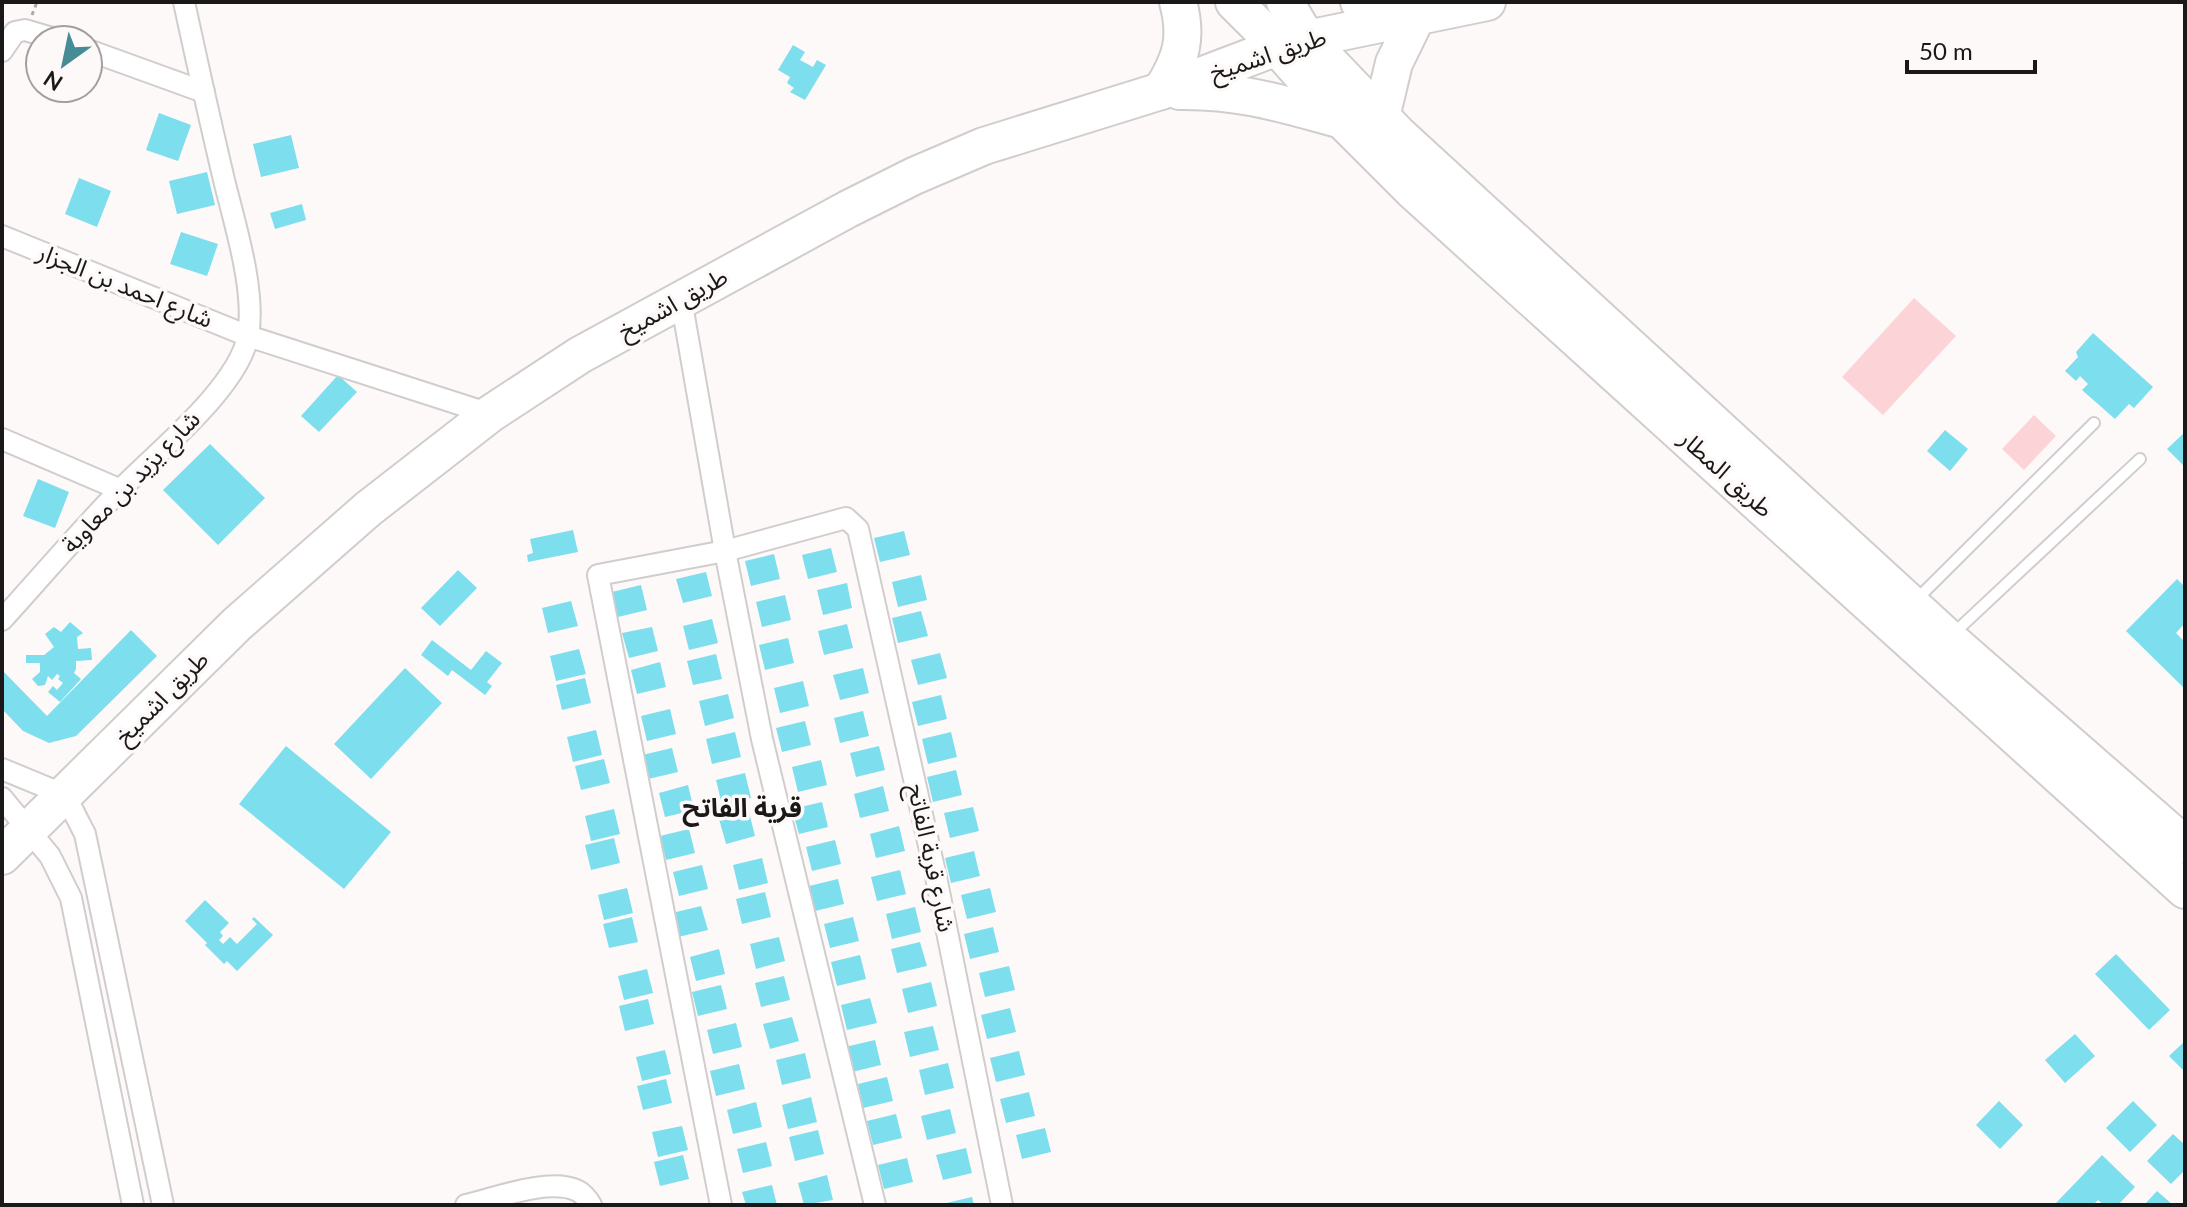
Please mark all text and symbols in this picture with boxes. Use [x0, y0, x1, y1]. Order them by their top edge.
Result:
street label: طريق اشميخ [1206, 21, 1331, 90]
north arrow [24, 24, 104, 104]
scale bar [1907, 24, 2035, 74]
text: 50 m [1919, 36, 1973, 65]
text: N [38, 65, 67, 97]
street label: شارع احمد بن الجزار [31, 236, 217, 337]
street label: طريق اشميخ [612, 261, 734, 348]
street label: شارع يزيد بن معاوية [55, 404, 208, 561]
street label: طريق المطار [1672, 422, 1780, 524]
street label: طريق اشميخ [108, 644, 217, 753]
street label: شارع قرية الفاتح [899, 781, 962, 935]
district label: قرية الفاتح [682, 791, 802, 827]

